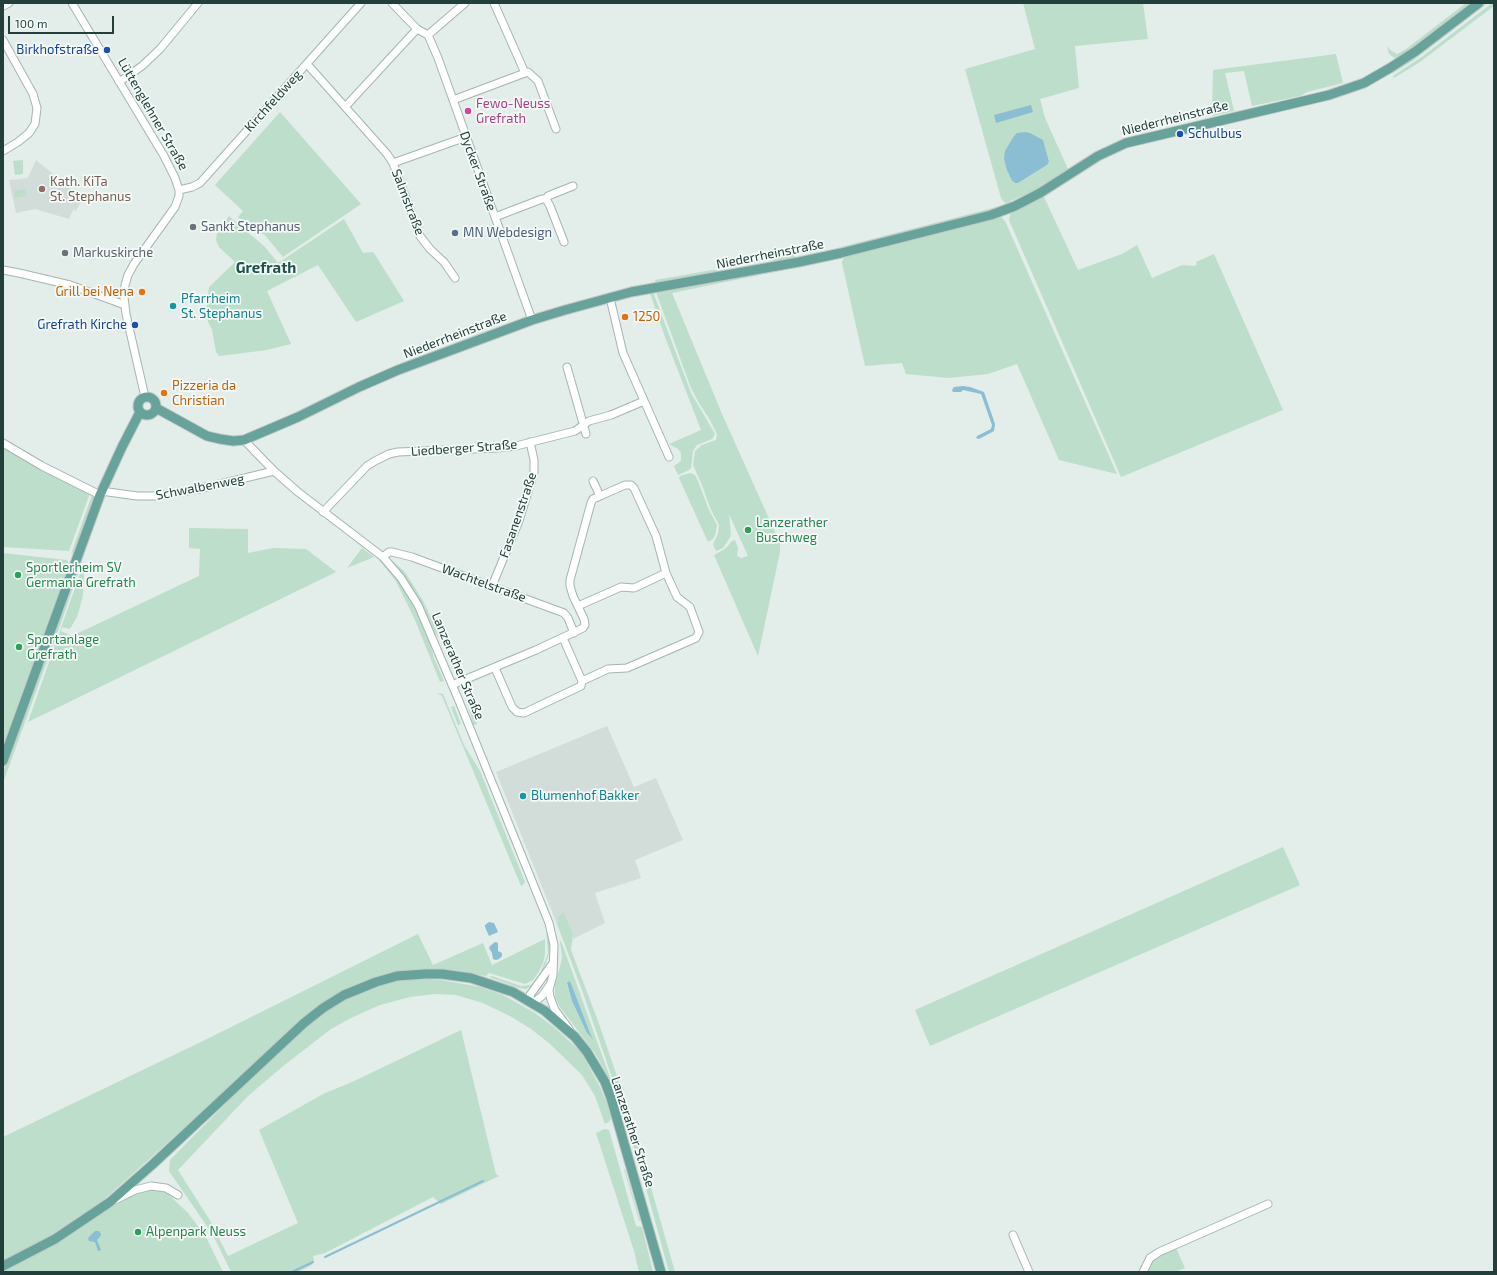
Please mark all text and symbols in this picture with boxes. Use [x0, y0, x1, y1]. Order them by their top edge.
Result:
scale bar [10, 8, 116, 34]
text: 100 m [15, 16, 47, 30]
place label: Birkhofstraße [16, 42, 99, 58]
marker: Birkhofstraße [102, 45, 112, 55]
street label: Lüttenglehner Straße [114, 55, 192, 173]
street label: Kirchfeldweg [241, 67, 305, 135]
place label: Fewo-Neuss Grefrath [476, 96, 550, 127]
street label: Niederrheinstraße [1120, 97, 1230, 139]
marker: Fewo-Neuss Grefrath [463, 106, 473, 116]
place label: Schulbus [1188, 126, 1242, 142]
street label: Dycker Straße [456, 129, 500, 213]
marker: Schulbus [1175, 129, 1185, 139]
street label: Salmstraße [388, 167, 428, 237]
place label: Kath. KiTa St. Stephanus [50, 174, 131, 205]
marker: Kath. KiTa St. Stephanus [37, 184, 47, 194]
place label: Sankt Stephanus [201, 219, 300, 235]
marker: Sankt Stephanus [188, 222, 198, 232]
place label: MN Webdesign [463, 225, 552, 241]
marker: MN Webdesign [450, 228, 460, 238]
street label: Niederrheinstraße [715, 236, 825, 272]
place label: Markuskirche [73, 245, 153, 261]
marker: Markuskirche [60, 248, 70, 258]
district label: Grefrath [236, 259, 296, 277]
place label: Grill bei Nena [55, 284, 134, 300]
marker: Grill bei Nena [137, 287, 147, 297]
place label: Pfarrheim St. Stephanus [181, 291, 262, 322]
marker: Pfarrheim St. Stephanus [168, 301, 178, 311]
street label: Niederrheinstraße [401, 308, 509, 362]
place label: 1250 [633, 309, 660, 325]
marker: 1250 [620, 312, 630, 322]
place label: Grefrath Kirche [37, 317, 127, 333]
marker: Grefrath Kirche [130, 320, 140, 330]
place label: Pizzeria da Christian [172, 378, 236, 409]
marker: Pizzeria da Christian [159, 388, 169, 398]
street label: Liedberger Straße [410, 437, 518, 459]
street label: Fasanenstraße [496, 470, 540, 560]
street label: Schwalbenweg [154, 471, 246, 503]
place label: Lanzerather Buschweg [756, 515, 828, 546]
marker: Lanzerather Buschweg [743, 525, 753, 535]
place label: Sportlerheim SV Germania Grefrath [26, 560, 136, 591]
street label: Wachtelstraße [440, 561, 528, 605]
marker: Sportlerheim SV Germania Grefrath [13, 570, 23, 580]
street label: Lanzerather Straße [428, 610, 488, 722]
place label: Sportanlage Grefrath [27, 632, 99, 663]
marker: Sportanlage Grefrath [14, 642, 24, 652]
place label: Blumenhof Bakker [531, 788, 639, 804]
marker: Blumenhof Bakker [518, 791, 528, 801]
street label: Lanzerather Straße [608, 1075, 658, 1189]
place label: Alpenpark Neuss [146, 1224, 246, 1240]
marker: Alpenpark Neuss [133, 1227, 143, 1237]

